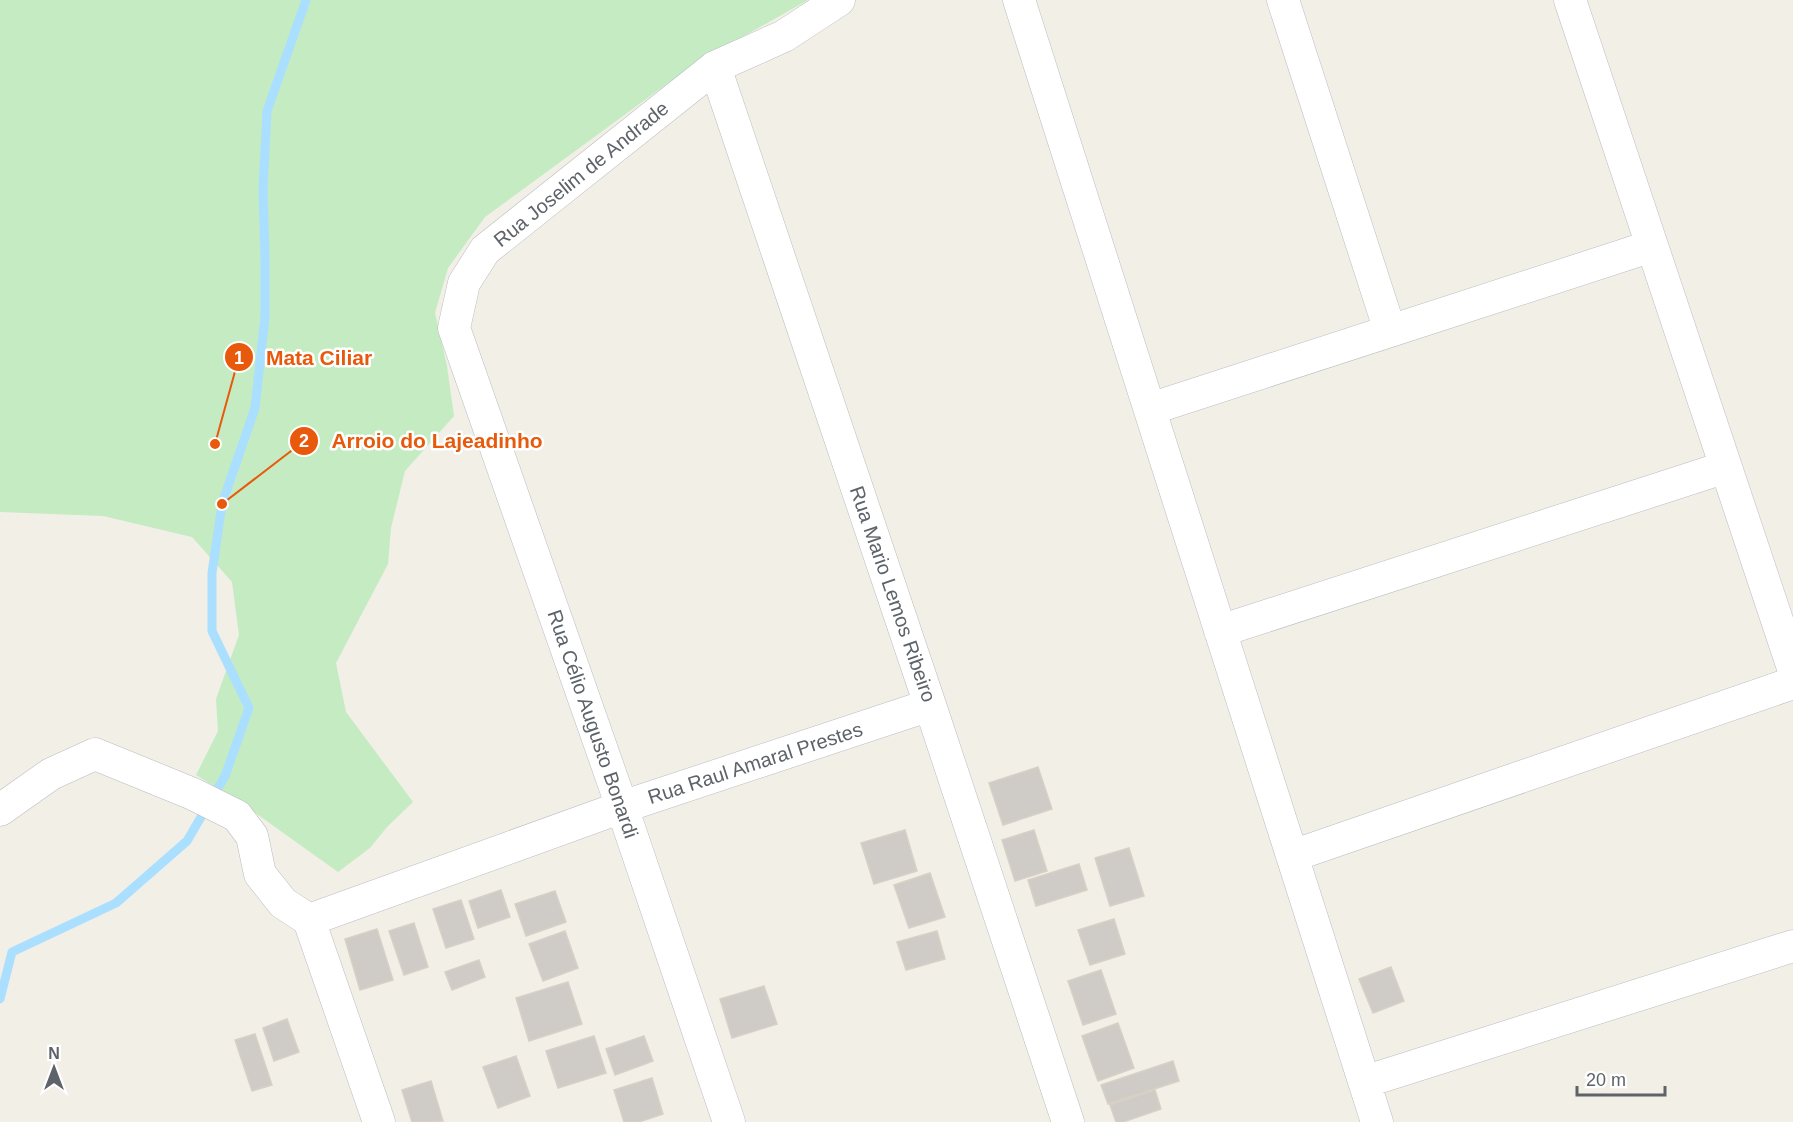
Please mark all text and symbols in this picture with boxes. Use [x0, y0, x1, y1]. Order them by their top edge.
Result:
street label: Rua Joselim de Andrade [489, 97, 673, 251]
callout: Mata Ciliar [224, 338, 384, 377]
text: Mata Ciliar [266, 346, 372, 369]
text: 1 [234, 348, 244, 368]
callout: Arroio do Lajeadinho [289, 421, 554, 460]
text: Arroio do Lajeadinho [331, 429, 543, 452]
text: 2 [299, 431, 309, 451]
street label: Rua Mario Lemos Ribeiro [846, 483, 940, 705]
street label: Rua Célio Augusto Bonardi [544, 607, 642, 841]
street label: Rua Raul Amaral Prestes [645, 718, 865, 808]
north arrow [24, 1038, 84, 1098]
text: N [48, 1045, 60, 1062]
scale bar [1577, 1059, 1666, 1097]
text: 20 m [1586, 1070, 1626, 1090]

